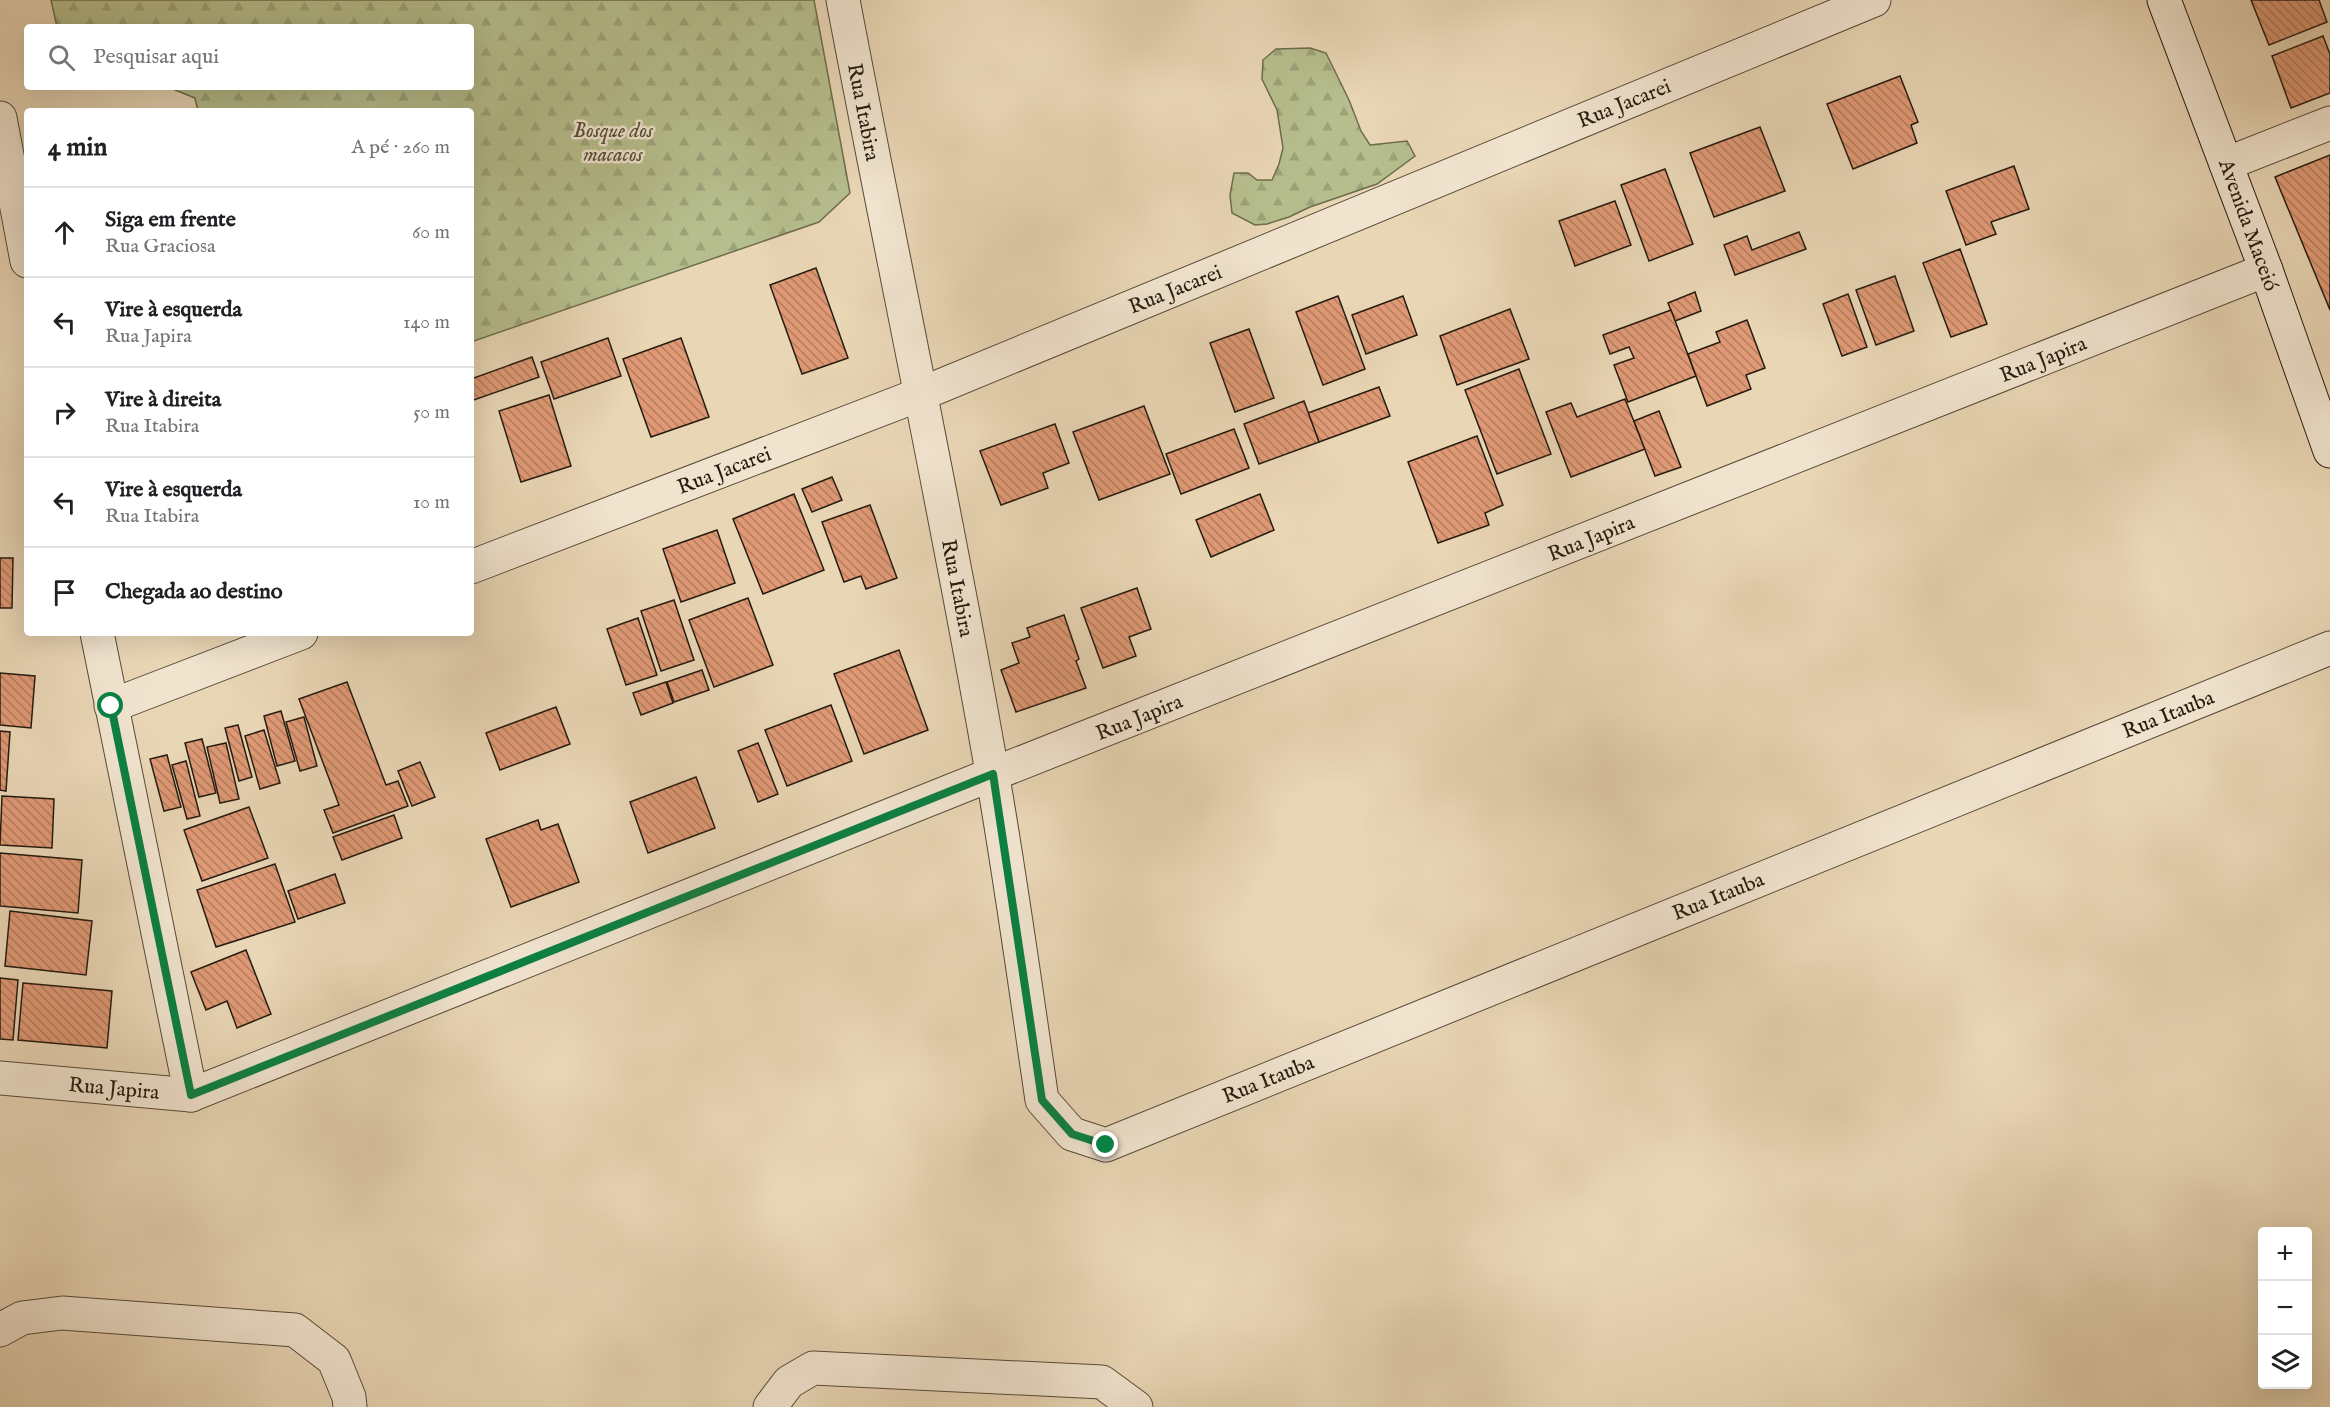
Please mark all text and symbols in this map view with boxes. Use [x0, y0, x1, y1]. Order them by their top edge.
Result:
search box [24, 24, 474, 90]
icon: search [45, 41, 78, 74]
text: Pesquisar aqui [93, 43, 219, 71]
street label: Rua Itabira [840, 61, 885, 164]
street label: Rua Jacarei [1574, 73, 1675, 135]
park label: Bosque dos macacos [573, 118, 654, 169]
text: 4 min [48, 131, 107, 164]
text: A pé · 260 m [351, 135, 450, 160]
street label: Avenida Maceió [2211, 155, 2284, 295]
text: Siga em frente [105, 206, 236, 234]
icon: ahead [48, 216, 81, 249]
text: 60 m [412, 220, 450, 245]
text: Rua Graciosa [105, 234, 216, 259]
street label: Rua Jacarei [1125, 259, 1226, 321]
text: Vire à esquerda [105, 296, 242, 324]
icon: left [48, 306, 81, 339]
text: 140 m [403, 310, 450, 335]
text: Rua Japira [105, 324, 192, 349]
street label: Rua Japira [1996, 330, 2092, 390]
text: Vire à direita [105, 386, 221, 414]
icon: right [48, 396, 81, 429]
text: 50 m [413, 400, 450, 425]
text: Rua Itabira [105, 414, 199, 439]
street label: Rua Jacarei [674, 441, 775, 502]
text: Vire à esquerda [105, 476, 242, 504]
icon: left [48, 486, 81, 519]
text: 10 m [413, 490, 450, 515]
text: Rua Itabira [105, 504, 199, 529]
street label: Rua Japira [1544, 509, 1640, 569]
street label: Rua Itabira [934, 537, 979, 640]
icon: arrive [48, 576, 81, 609]
text: Chegada ao destino [105, 578, 283, 606]
street label: Rua Itauba [2119, 684, 2219, 746]
street label: Rua Japira [1092, 688, 1188, 748]
route start [97, 692, 123, 718]
street label: Rua Itauba [1669, 866, 1769, 928]
street label: Rua Itauba [1219, 1049, 1319, 1111]
street label: Rua Japira [67, 1072, 161, 1107]
route end [1092, 1131, 1118, 1157]
map controls [2258, 1227, 2312, 1389]
button: + [2258, 1227, 2312, 1281]
button: − [2258, 1281, 2312, 1335]
button: layers [2258, 1335, 2312, 1389]

